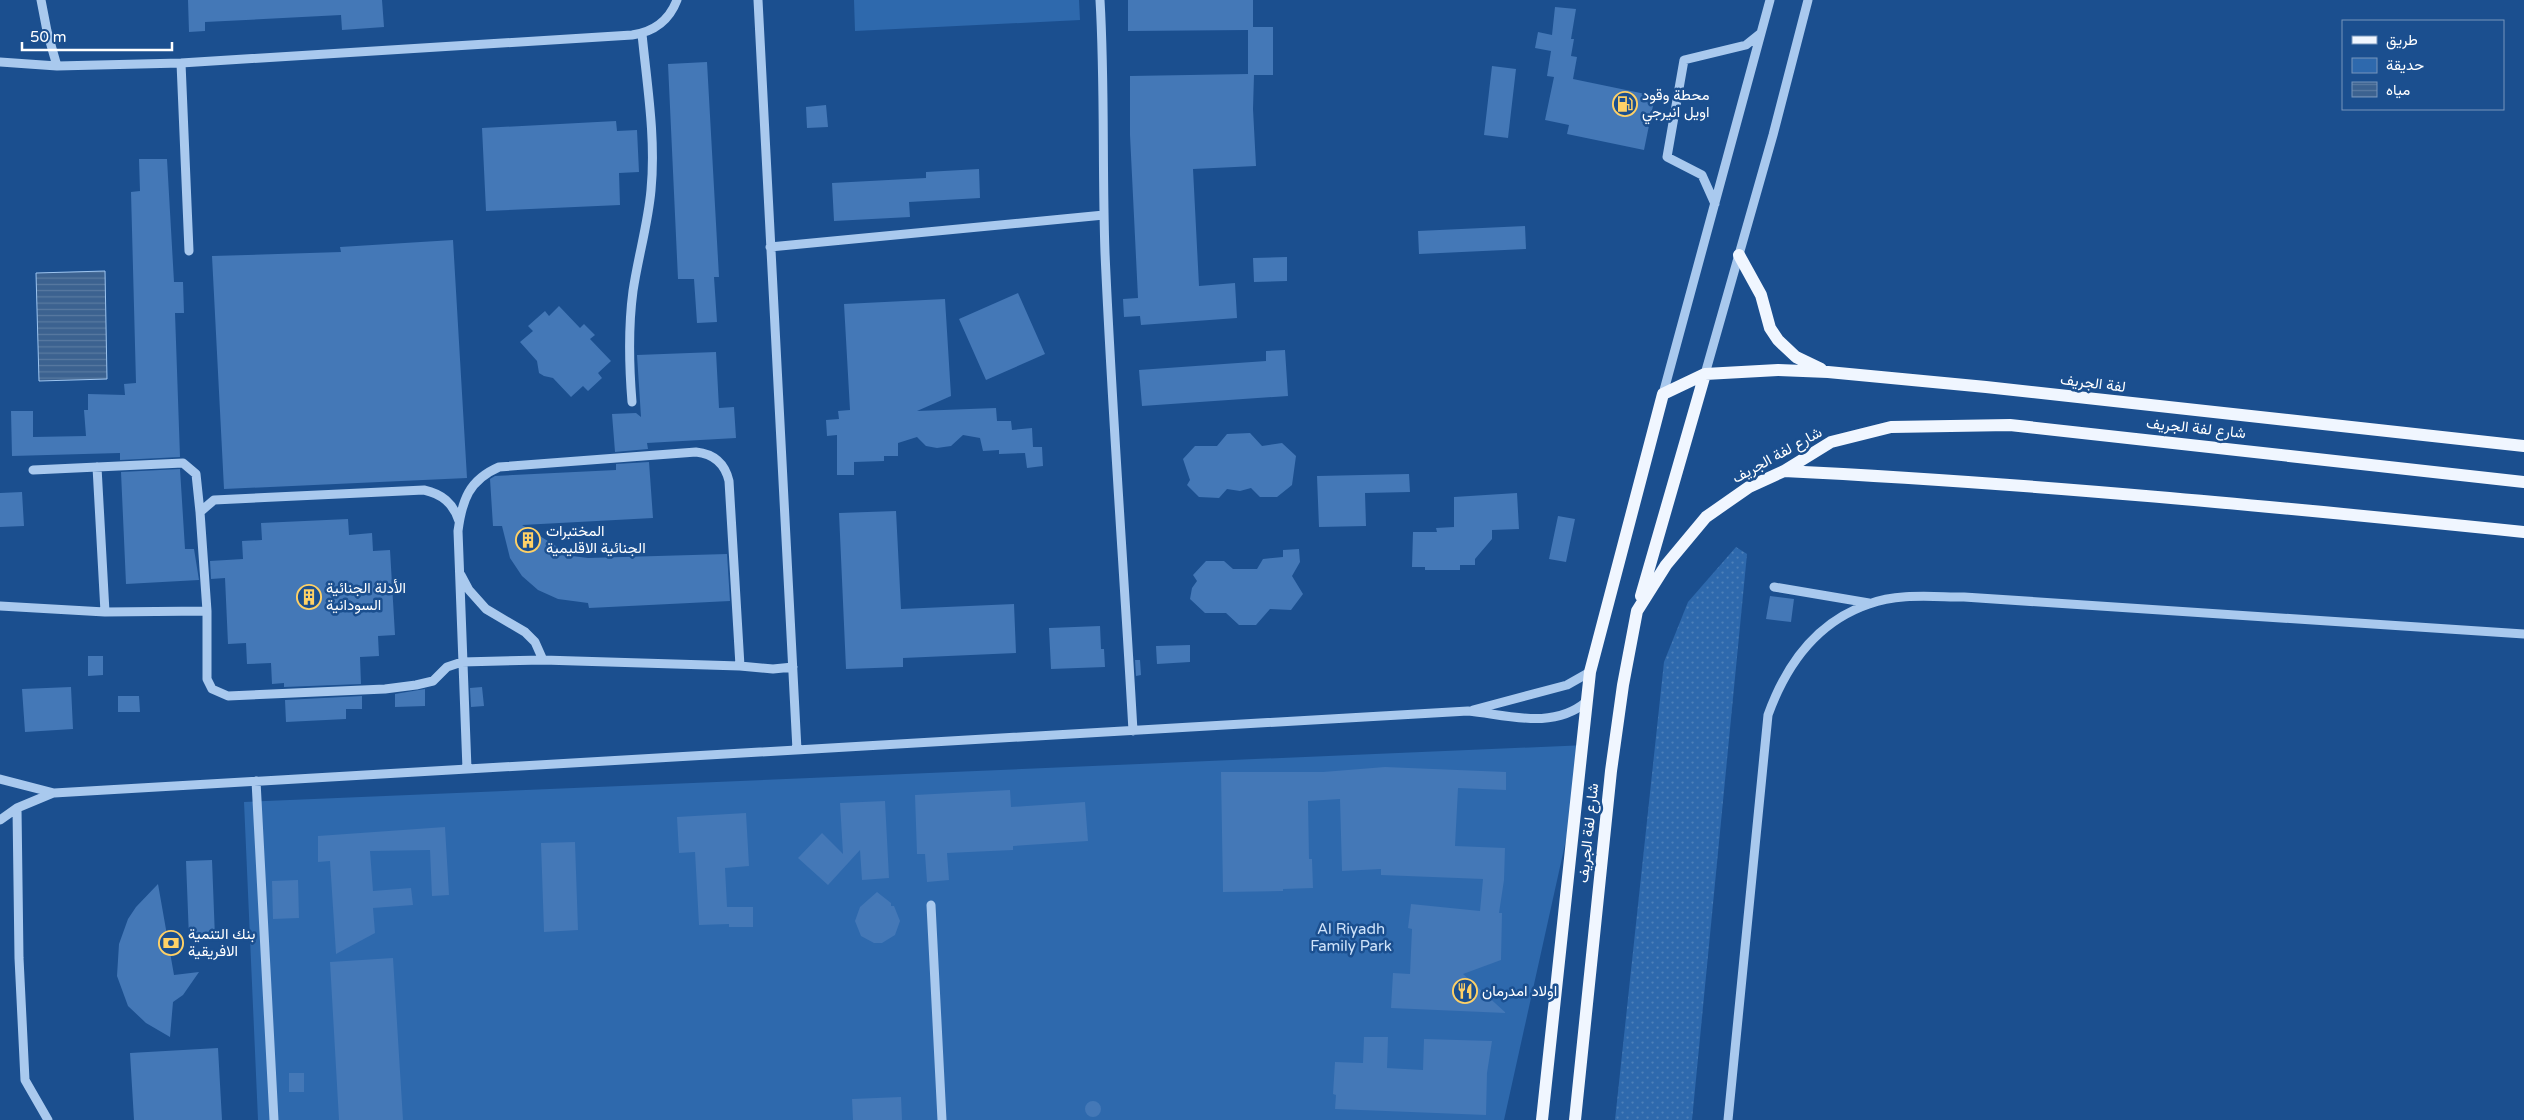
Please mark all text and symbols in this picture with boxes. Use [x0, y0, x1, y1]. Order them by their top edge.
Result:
scale bar [22, 20, 172, 52]
legend [2342, 20, 2504, 110]
text: 50 m [30, 28, 67, 46]
text: طريق [2386, 31, 2418, 50]
text: حديقة [2386, 56, 2424, 74]
text: مياه [2386, 81, 2410, 99]
place label: محطة وقود اويل انيرجي [1642, 86, 1709, 125]
fuel station icon: محطة وقود اويل انيرجي [1612, 91, 1638, 117]
street label: لفة الجريف [2059, 370, 2127, 396]
street label: شارع لفة الجريف [2145, 414, 2247, 444]
street label: شارع لفة الجريف [1729, 423, 1826, 489]
place label: المختبرات الجنائية الاقليمية [546, 522, 646, 557]
building icon: المختبرات الجنائية الاقليمية [515, 527, 541, 553]
place label: الأدلة الجنائية السودانية [326, 579, 406, 614]
building icon: الأدلة الجنائية السودانية [296, 584, 322, 610]
street label: شارع لفة الجريف [1574, 782, 1604, 884]
park label: Al Riyadh Family Park [1310, 920, 1392, 955]
place label: بنك التنمية الافريقية [188, 925, 255, 960]
bank icon: بنك التنمية الافريقية [158, 930, 184, 956]
restaurant icon: اولاد امدرمان [1452, 978, 1478, 1004]
place label: اولاد امدرمان [1482, 982, 1557, 1000]

